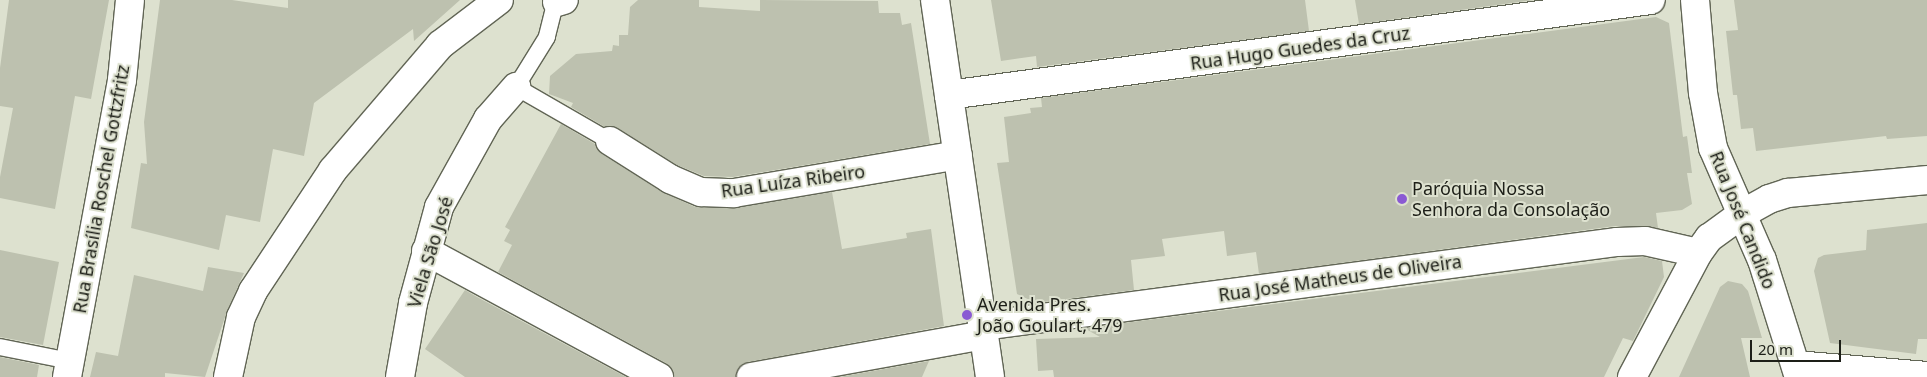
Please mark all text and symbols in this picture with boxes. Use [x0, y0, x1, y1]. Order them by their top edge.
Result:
street label: Rua Hugo Guedes da Cruz [1189, 22, 1411, 74]
street label: Rua Brasília Roschel Gottzfritz [68, 63, 134, 315]
street label: Rua José Candido [1706, 148, 1780, 292]
street label: Rua Luíza Ribeiro [720, 160, 866, 202]
place label: Paróquia Nossa Senhora da Consolação [1412, 178, 1610, 220]
marker: Paróquia Nossa Senhora da Consolação [1396, 193, 1408, 205]
street label: Viela São José [403, 194, 457, 310]
street label: Rua José Matheus de Oliveira [1217, 250, 1463, 306]
place label: Avenida Pres. João Goulart, 479 [977, 294, 1123, 336]
marker: Avenida Pres. João Goulart, 479 [961, 309, 973, 321]
scale bar [1752, 330, 1843, 362]
text: 20 m [1758, 339, 1793, 359]

